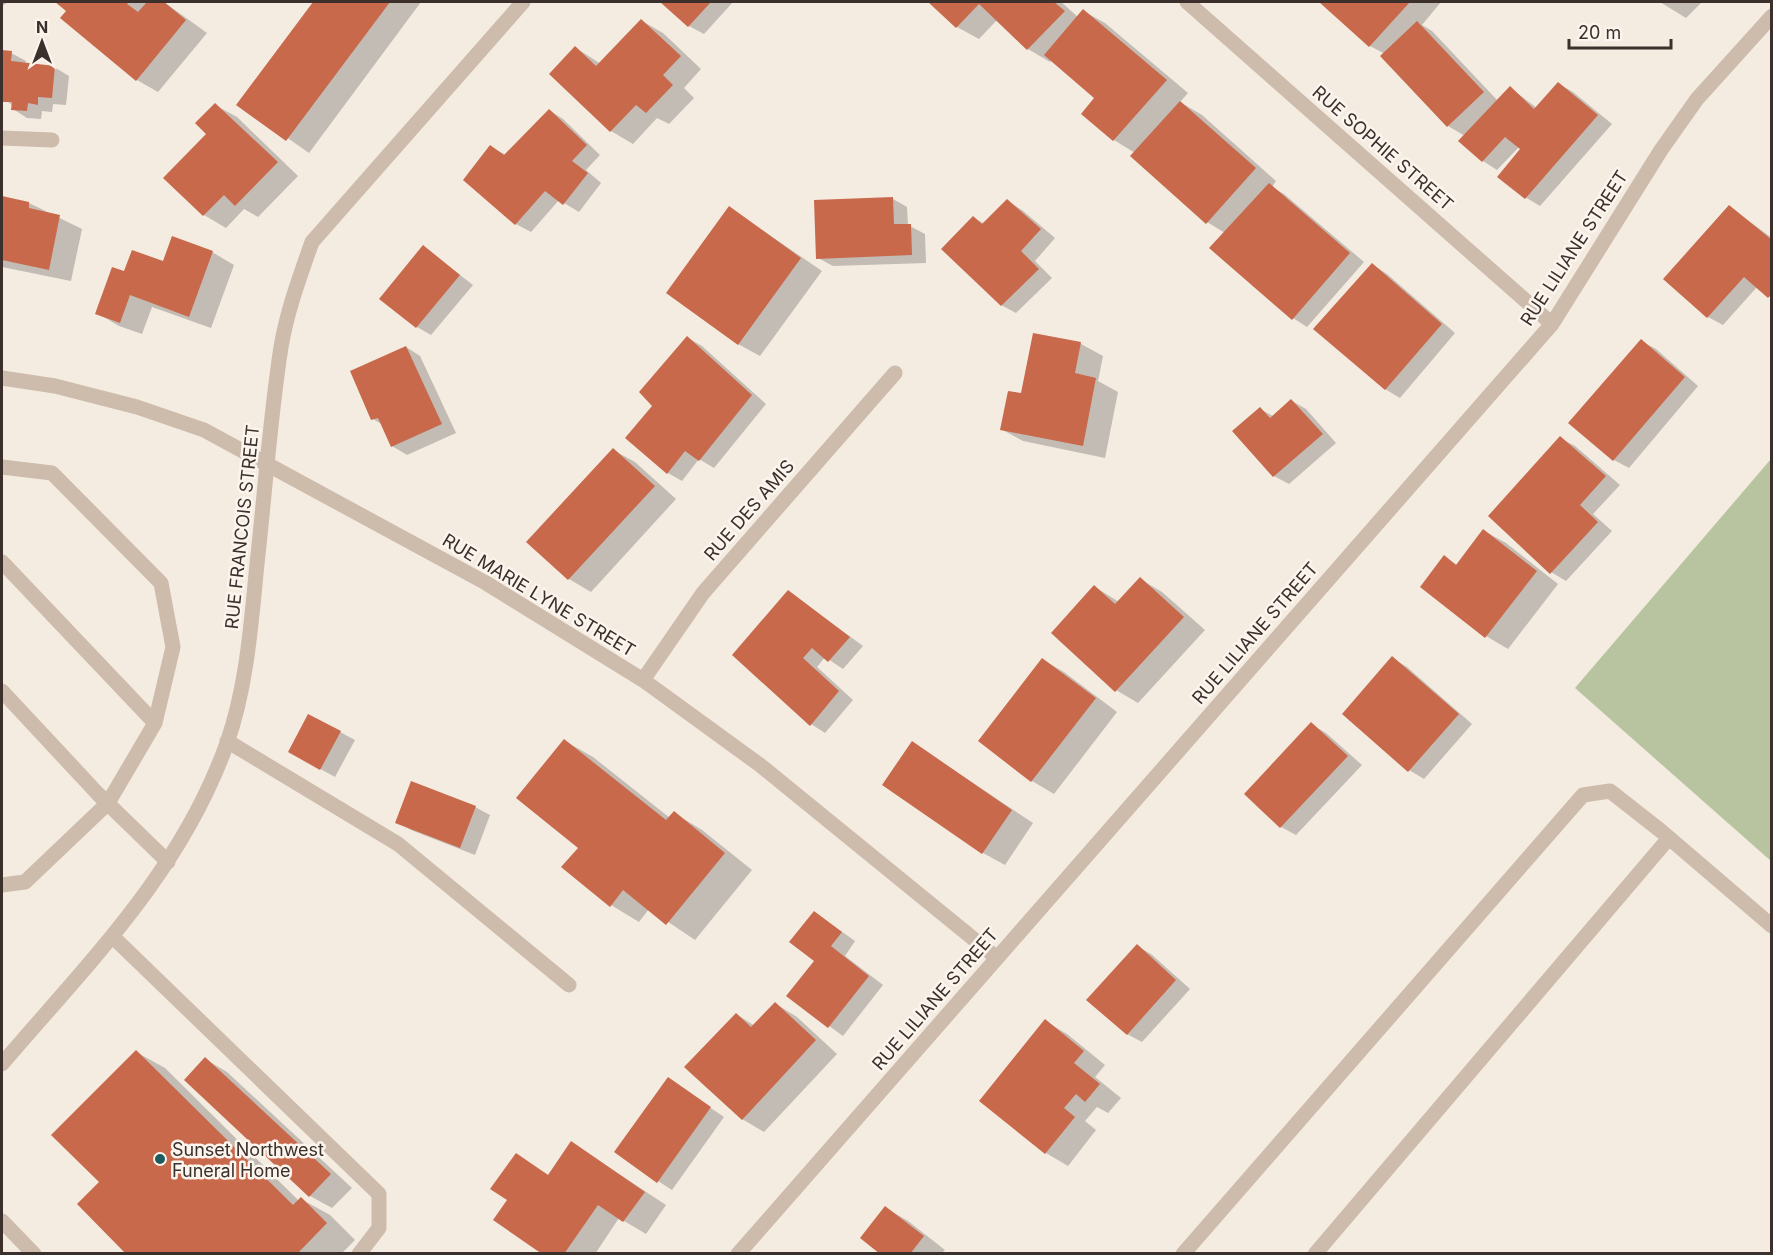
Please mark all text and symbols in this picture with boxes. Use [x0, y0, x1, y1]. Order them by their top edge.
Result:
north arrow [12, 12, 72, 72]
scale bar [1569, 12, 1671, 50]
text: N [36, 17, 48, 37]
text: 20 m [1578, 22, 1621, 43]
street label: RUE SOPHIE STREET [1308, 81, 1458, 215]
street label: RUE LILIANE STREET [1516, 166, 1632, 330]
street label: RUE FRANCOIS STREET [221, 424, 263, 630]
street label: RUE DES AMIS [700, 455, 798, 565]
street label: RUE MARIE LYNE STREET [439, 529, 639, 661]
street label: RUE LILIANE STREET [1188, 558, 1322, 708]
street label: RUE LILIANE STREET [868, 924, 1002, 1074]
place label: Sunset Northwest Funeral Home [172, 1139, 324, 1181]
marker: Sunset Northwest Funeral Home [153, 1152, 167, 1166]

